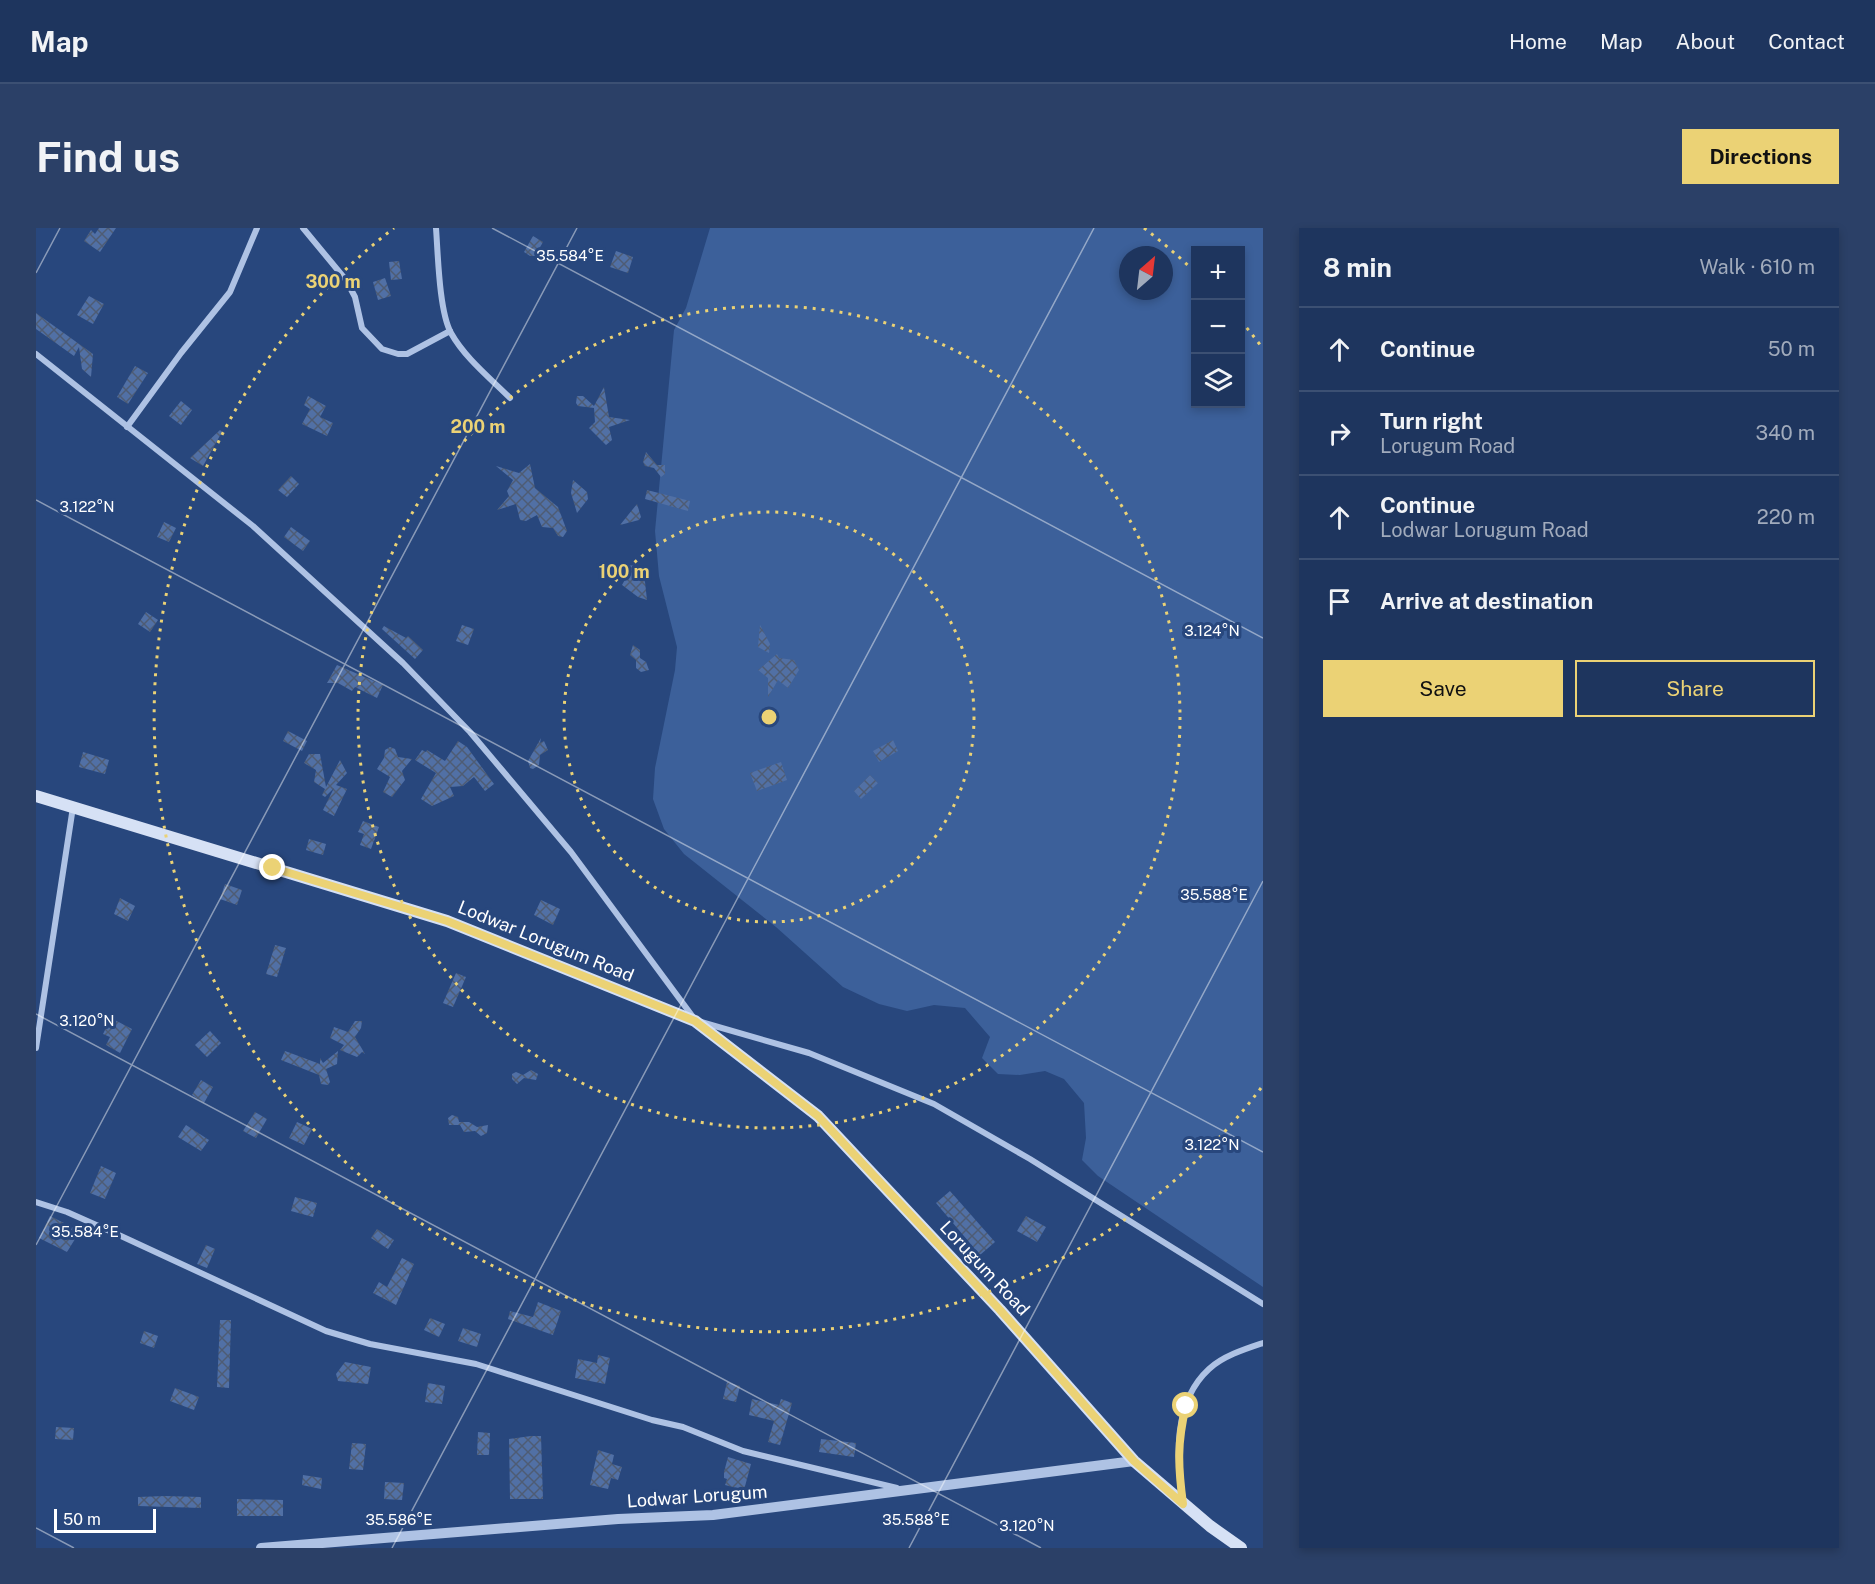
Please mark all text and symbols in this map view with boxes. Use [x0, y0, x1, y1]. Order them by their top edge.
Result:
text: Map [30, 25, 89, 58]
text: Home [1509, 29, 1567, 54]
text: Map [1600, 29, 1643, 54]
text: About [1676, 29, 1735, 54]
text: Contact [1768, 29, 1845, 54]
button: Directions [1682, 129, 1839, 184]
text: Find us [36, 132, 180, 181]
north arrow [1119, 246, 1173, 300]
map controls [1191, 246, 1245, 408]
button: + [1191, 246, 1245, 300]
text: 35.584°E [536, 247, 604, 264]
text: 8 min [1323, 252, 1392, 283]
text: Walk · 610 m [1699, 255, 1815, 279]
text: 300 m [305, 271, 361, 292]
button: − [1191, 300, 1245, 354]
icon: ahead [1323, 333, 1356, 366]
text: Continue [1380, 336, 1475, 362]
text: 50 m [1768, 337, 1815, 361]
button: layers [1191, 354, 1245, 408]
text: Turn right [1380, 408, 1483, 434]
text: 200 m [451, 416, 505, 437]
icon: right [1323, 417, 1356, 450]
text: 340 m [1755, 421, 1815, 445]
text: Lorugum Road [1380, 434, 1515, 458]
text: Continue [1380, 492, 1475, 518]
text: 3.122°N [59, 498, 115, 515]
icon: ahead [1323, 501, 1356, 534]
text: 220 m [1757, 505, 1815, 529]
text: Lodwar Lorugum Road [1380, 518, 1589, 542]
text: 100 m [598, 561, 650, 582]
icon: arrive [1323, 585, 1356, 618]
text: Arrive at destination [1380, 588, 1593, 614]
text: 3.124°N [1184, 622, 1240, 639]
button: Save [1323, 660, 1563, 717]
button: Share [1575, 660, 1815, 717]
centre of rings [759, 707, 779, 727]
route end [259, 854, 285, 880]
text: 35.588°E [1180, 886, 1248, 903]
street label: Lodwar Lorugum Road [455, 896, 637, 986]
text: 3.120°N [59, 1012, 115, 1029]
text: 3.122°N [1184, 1136, 1240, 1153]
street label: Lorugum Road [936, 1216, 1034, 1320]
text: 35.584°E [51, 1223, 119, 1240]
route start [1172, 1392, 1198, 1418]
street label: Lodwar Lorugum [626, 1481, 768, 1511]
scale bar [54, 1506, 156, 1534]
text: 50 m [63, 1510, 101, 1529]
text: 35.586°E [365, 1511, 433, 1528]
text: 35.588°E [882, 1511, 950, 1528]
text: 3.120°N [999, 1517, 1055, 1534]

